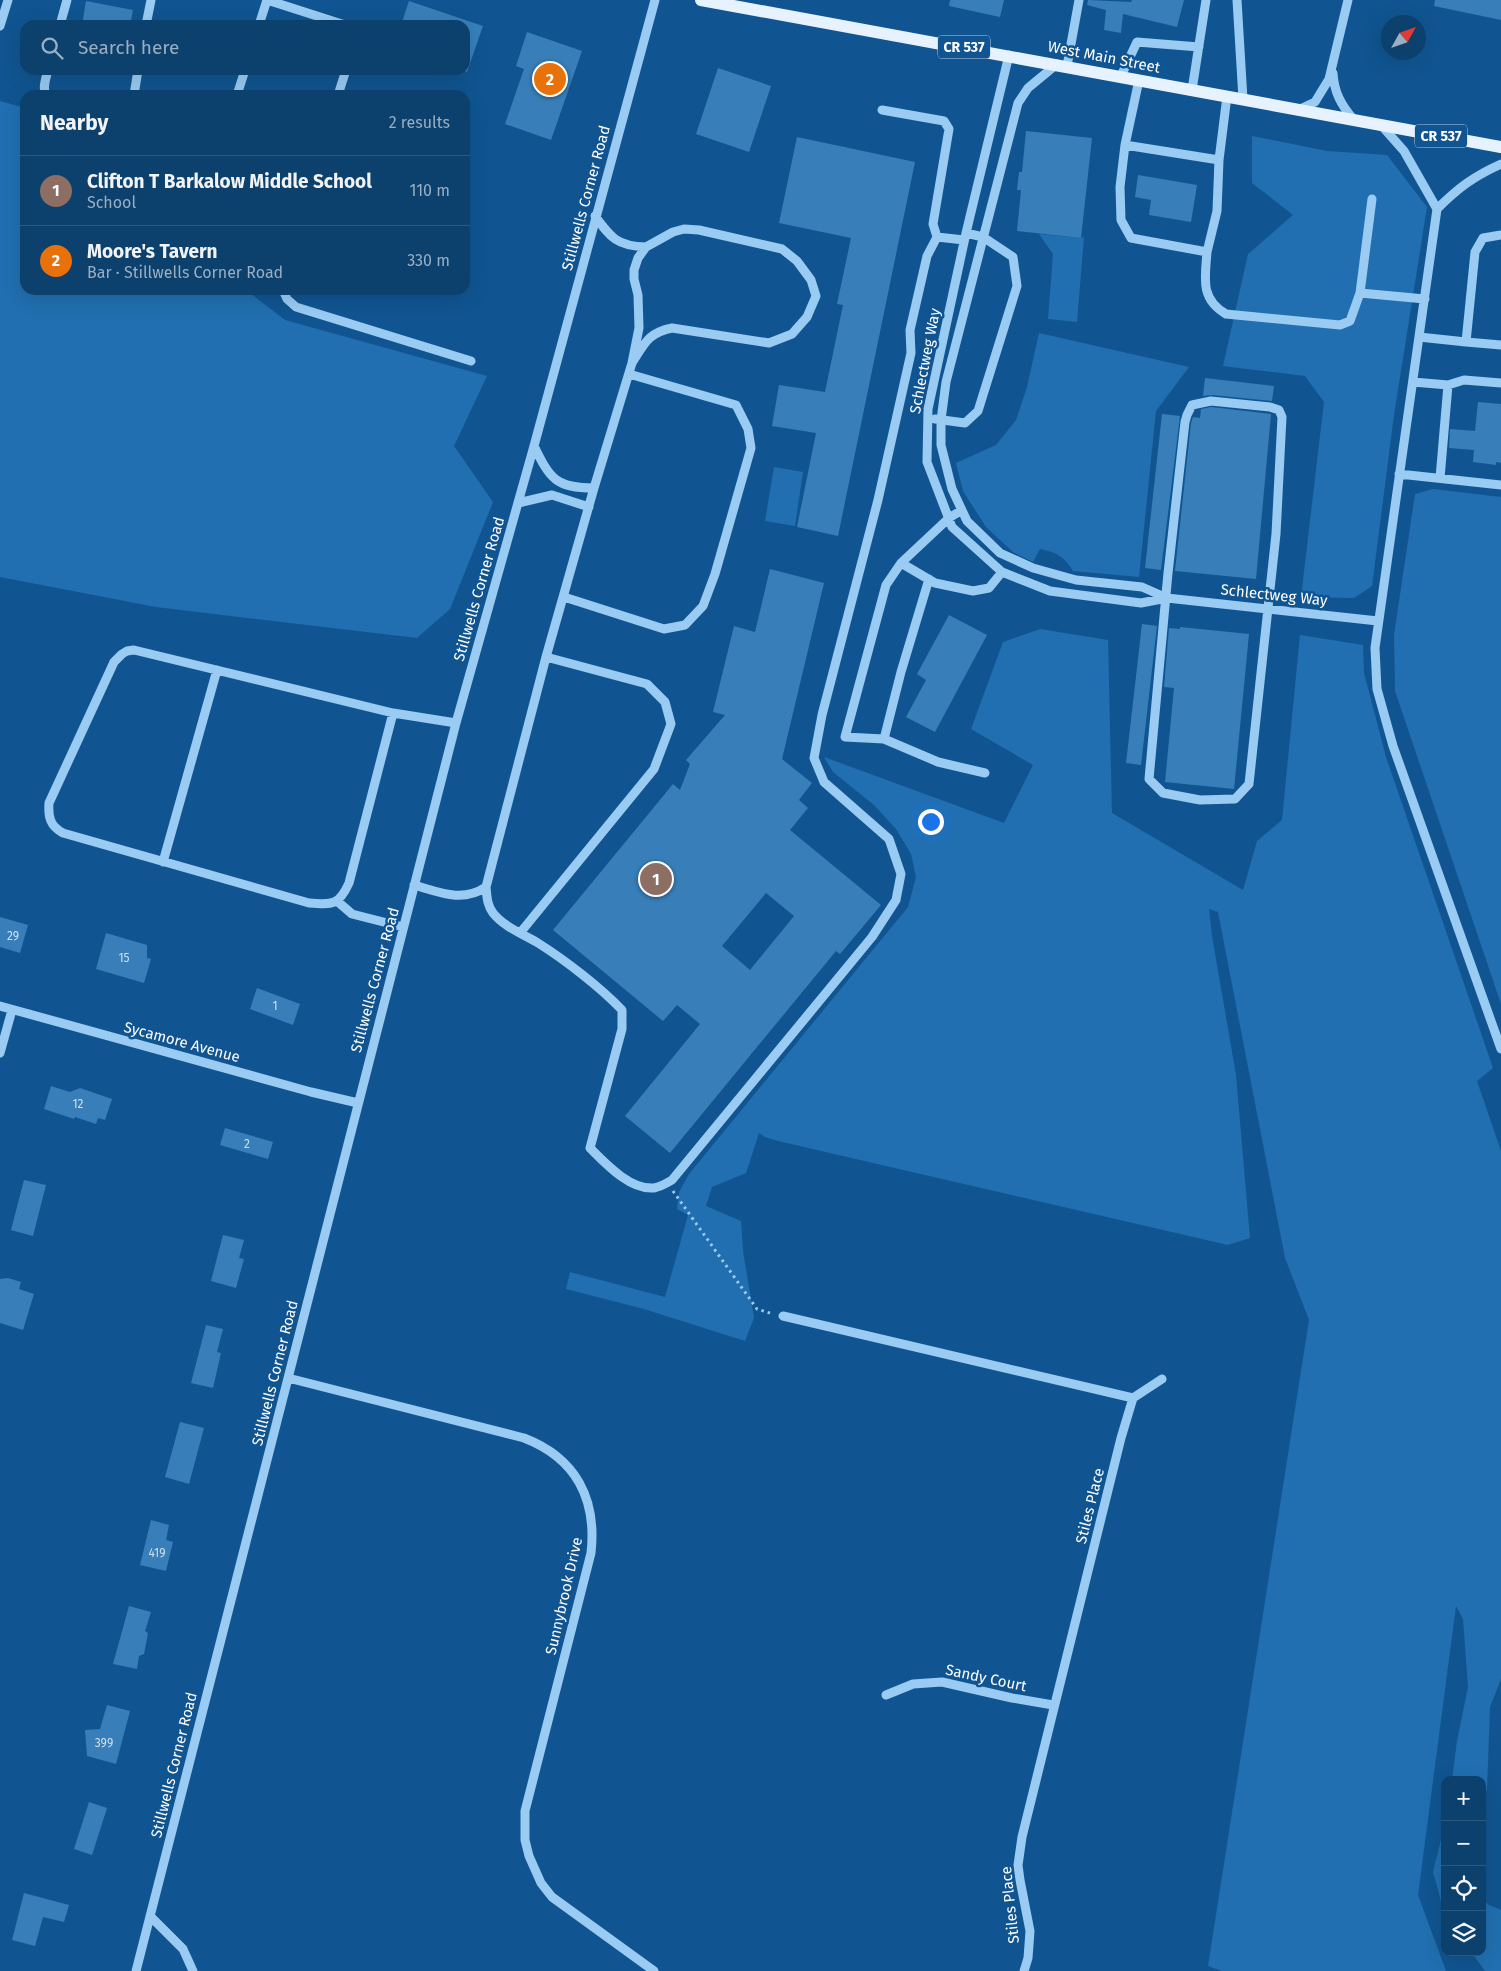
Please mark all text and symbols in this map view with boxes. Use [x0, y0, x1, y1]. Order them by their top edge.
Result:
north arrow [1381, 15, 1426, 60]
search box [20, 20, 470, 75]
icon: search [38, 34, 66, 62]
text: Search here [78, 36, 179, 59]
road number: CR 537 [938, 36, 990, 58]
street label: West Main Street [1046, 37, 1162, 77]
pin: 2 [534, 60, 566, 98]
text: Nearby [40, 110, 108, 136]
text: 2 results [389, 113, 450, 132]
street label: Stillwells Corner Road [558, 124, 614, 272]
road number: CR 537 [1415, 124, 1467, 148]
text: Clifton T Barkalow Middle School [87, 170, 372, 193]
text: 1 [52, 181, 60, 200]
text: 110 m [409, 181, 450, 200]
text: School [87, 193, 136, 212]
text: Moore's Tavern [87, 240, 218, 263]
text: 2 [52, 251, 60, 270]
text: 330 m [407, 251, 450, 270]
text: Bar · Stillwells Corner Road [87, 263, 283, 282]
street label: Schlectweg Way [906, 306, 944, 415]
street label: Stillwells Corner Road [450, 515, 508, 663]
street label: Schlectweg Way [1220, 580, 1329, 610]
your location [918, 809, 944, 835]
pin: 1 [640, 860, 672, 898]
street label: Stillwells Corner Road [347, 906, 403, 1054]
house number: 29 [7, 929, 19, 943]
house number: 15 [118, 951, 130, 965]
house number: 1 [272, 999, 278, 1013]
street label: Sycamore Avenue [122, 1018, 242, 1066]
house number: 12 [72, 1097, 84, 1111]
house number: 2 [244, 1137, 250, 1151]
street label: Stillwells Corner Road [248, 1298, 302, 1448]
street label: Stiles Place [1072, 1466, 1108, 1546]
street label: Sunnybrook Drive [542, 1535, 586, 1657]
house number: 419 [148, 1546, 166, 1560]
street label: Sandy Court [944, 1661, 1029, 1695]
street label: Stillwells Corner Road [147, 1690, 201, 1840]
house number: 399 [95, 1736, 113, 1750]
map controls [1441, 1776, 1486, 1956]
button: + [1441, 1776, 1486, 1821]
button: − [1441, 1821, 1486, 1866]
street label: Stiles Place [997, 1866, 1023, 1944]
button: locate [1441, 1866, 1486, 1911]
button: layers [1441, 1911, 1486, 1956]

